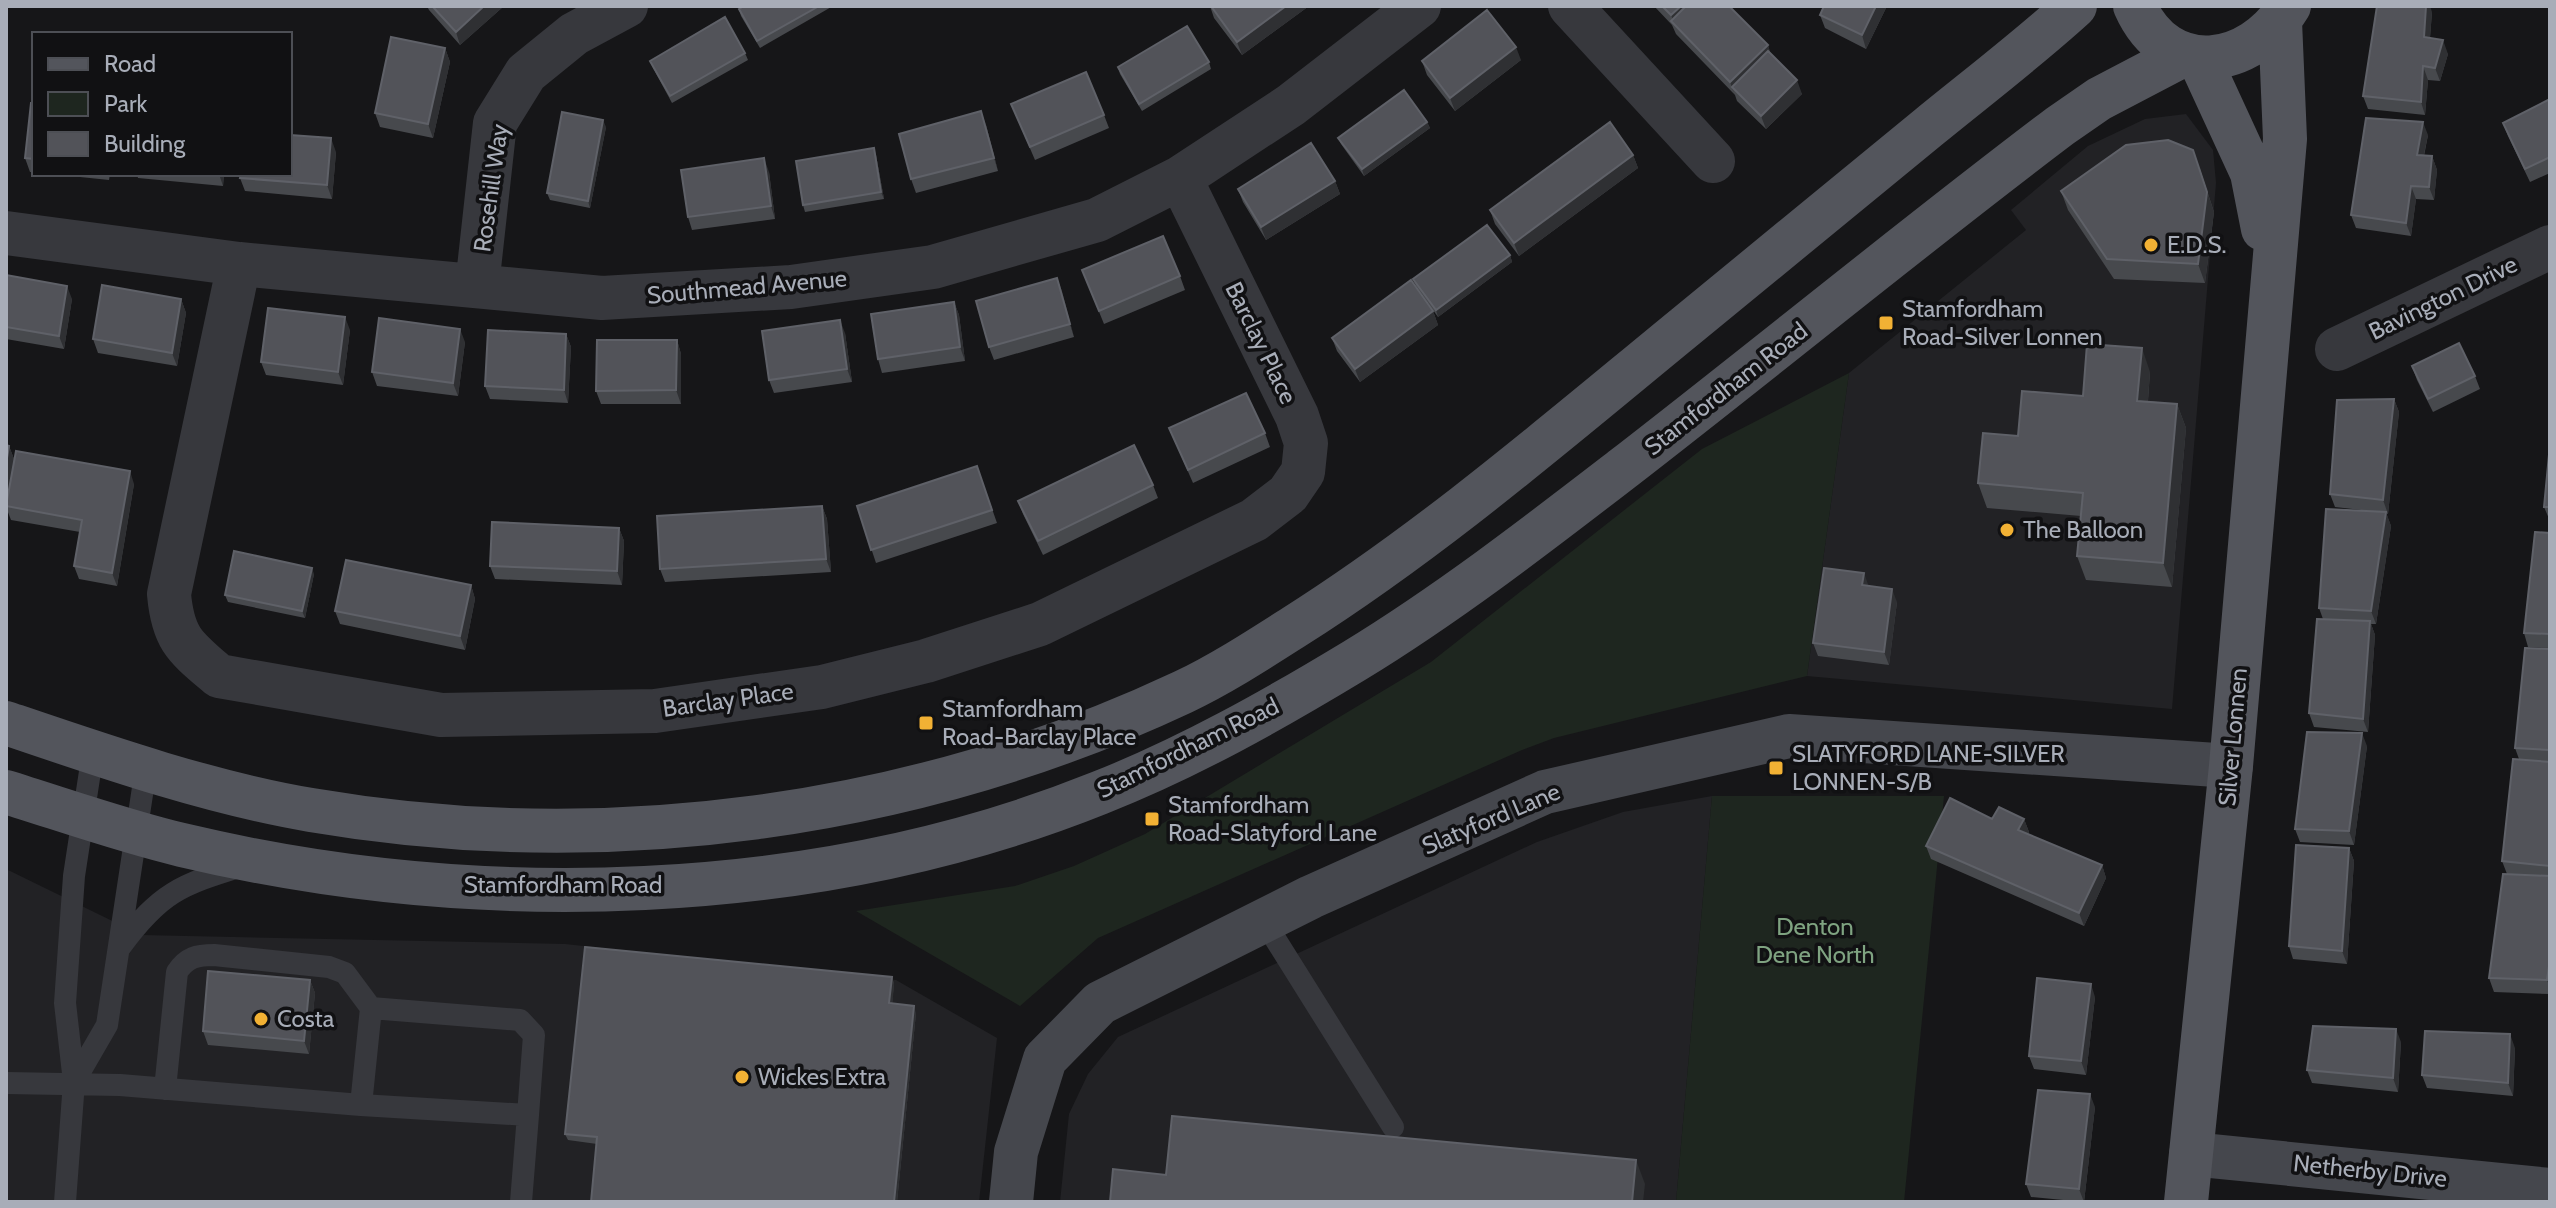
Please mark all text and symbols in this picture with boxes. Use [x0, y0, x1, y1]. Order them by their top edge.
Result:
legend [32, 32, 292, 176]
text: Road [104, 49, 156, 78]
text: Park [104, 89, 147, 118]
street label: Rosehill Way [467, 122, 514, 254]
text: Building [104, 129, 186, 158]
place label: E.D.S. [2167, 230, 2226, 259]
marker: E.D.S. [2142, 236, 2160, 254]
street label: Bavington Drive [2364, 249, 2522, 346]
street label: Southmead Avenue [646, 263, 848, 310]
street label: Barclay Place [1219, 277, 1303, 408]
place label: Stamfordham Road-Silver Lonnen [1902, 294, 2103, 351]
marker: Stamfordham Road-Silver Lonnen [1877, 314, 1895, 332]
street label: Stamfordham Road [1638, 316, 1813, 461]
place label: The Balloon [2023, 515, 2143, 544]
marker: The Balloon [1998, 521, 2016, 539]
street label: Silver Lonnen [2212, 667, 2253, 807]
street label: Barclay Place [661, 676, 795, 723]
street label: Stamfordham Road [1092, 691, 1283, 804]
place label: Stamfordham Road-Barclay Place [942, 694, 1136, 751]
marker: Stamfordham Road-Barclay Place [917, 714, 935, 732]
place label: SLATYFORD LANE-SILVER LONNEN-S/B [1792, 739, 2065, 796]
marker: SLATYFORD LANE-SILVER LONNEN-S/B [1767, 759, 1785, 777]
street label: Slatyford Lane [1417, 776, 1564, 861]
place label: Stamfordham Road-Slatyford Lane [1168, 790, 1377, 847]
marker: Stamfordham Road-Slatyford Lane [1143, 810, 1161, 828]
street label: Stamfordham Road [464, 870, 662, 899]
park label: Denton Dene North [1755, 912, 1875, 969]
place label: Costa [277, 1004, 335, 1033]
marker: Costa [252, 1010, 270, 1028]
place label: Wickes Extra [758, 1062, 887, 1091]
marker: Wickes Extra [733, 1068, 751, 1086]
street label: Netherby Drive [2292, 1148, 2448, 1193]

